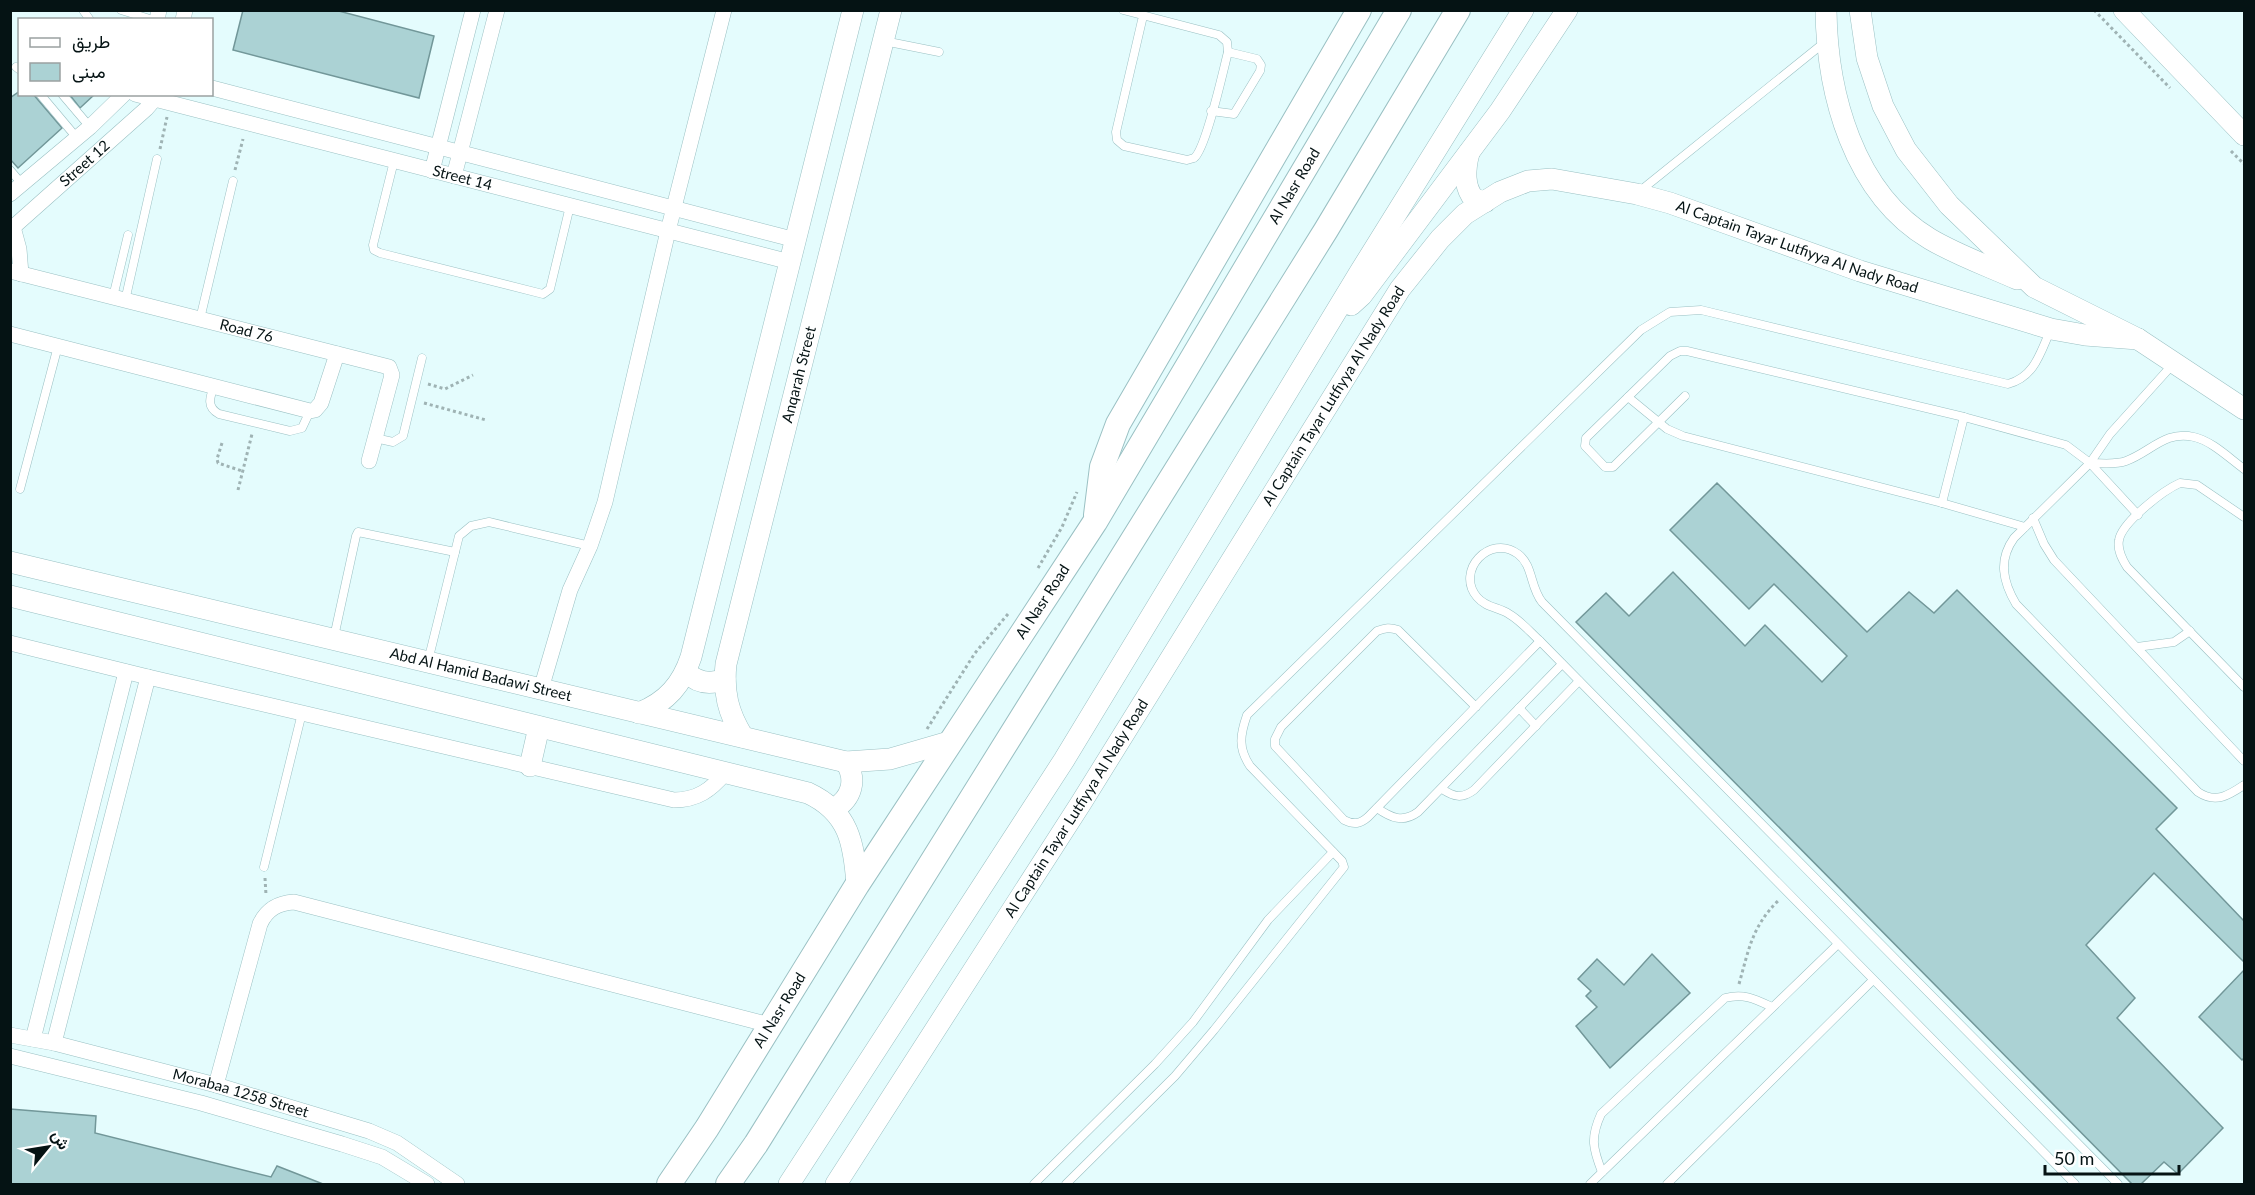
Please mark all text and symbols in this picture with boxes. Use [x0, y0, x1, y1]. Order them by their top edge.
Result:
legend [18, 18, 213, 96]
text: طريق [72, 30, 110, 53]
text: مبنى [72, 60, 106, 83]
street label: Street 12 [55, 136, 113, 190]
street label: Al Nasr Road [1264, 144, 1323, 227]
street label: Street 14 [431, 161, 495, 193]
street label: Al Captain Tayar Lutfiyya Al Nady Road [1674, 196, 1921, 296]
street label: Al Captain Tayar Lutfiyya Al Nady Road [1258, 282, 1408, 509]
street label: Road 76 [218, 315, 276, 345]
street label: Anqarah Street [777, 324, 819, 425]
street label: Al Nasr Road [1011, 561, 1073, 642]
street label: Abd Al Hamid Badawi Street [388, 643, 574, 704]
street label: Al Captain Tayar Lutfiyya Al Nady Road [1000, 695, 1151, 920]
street label: Al Nasr Road [749, 969, 809, 1051]
street label: Morabaa 1258 Street [171, 1064, 312, 1121]
north arrow [18, 1117, 78, 1177]
text: ش [48, 1126, 74, 1153]
scale bar [2045, 1138, 2178, 1176]
text: 50 m [2054, 1147, 2094, 1169]

